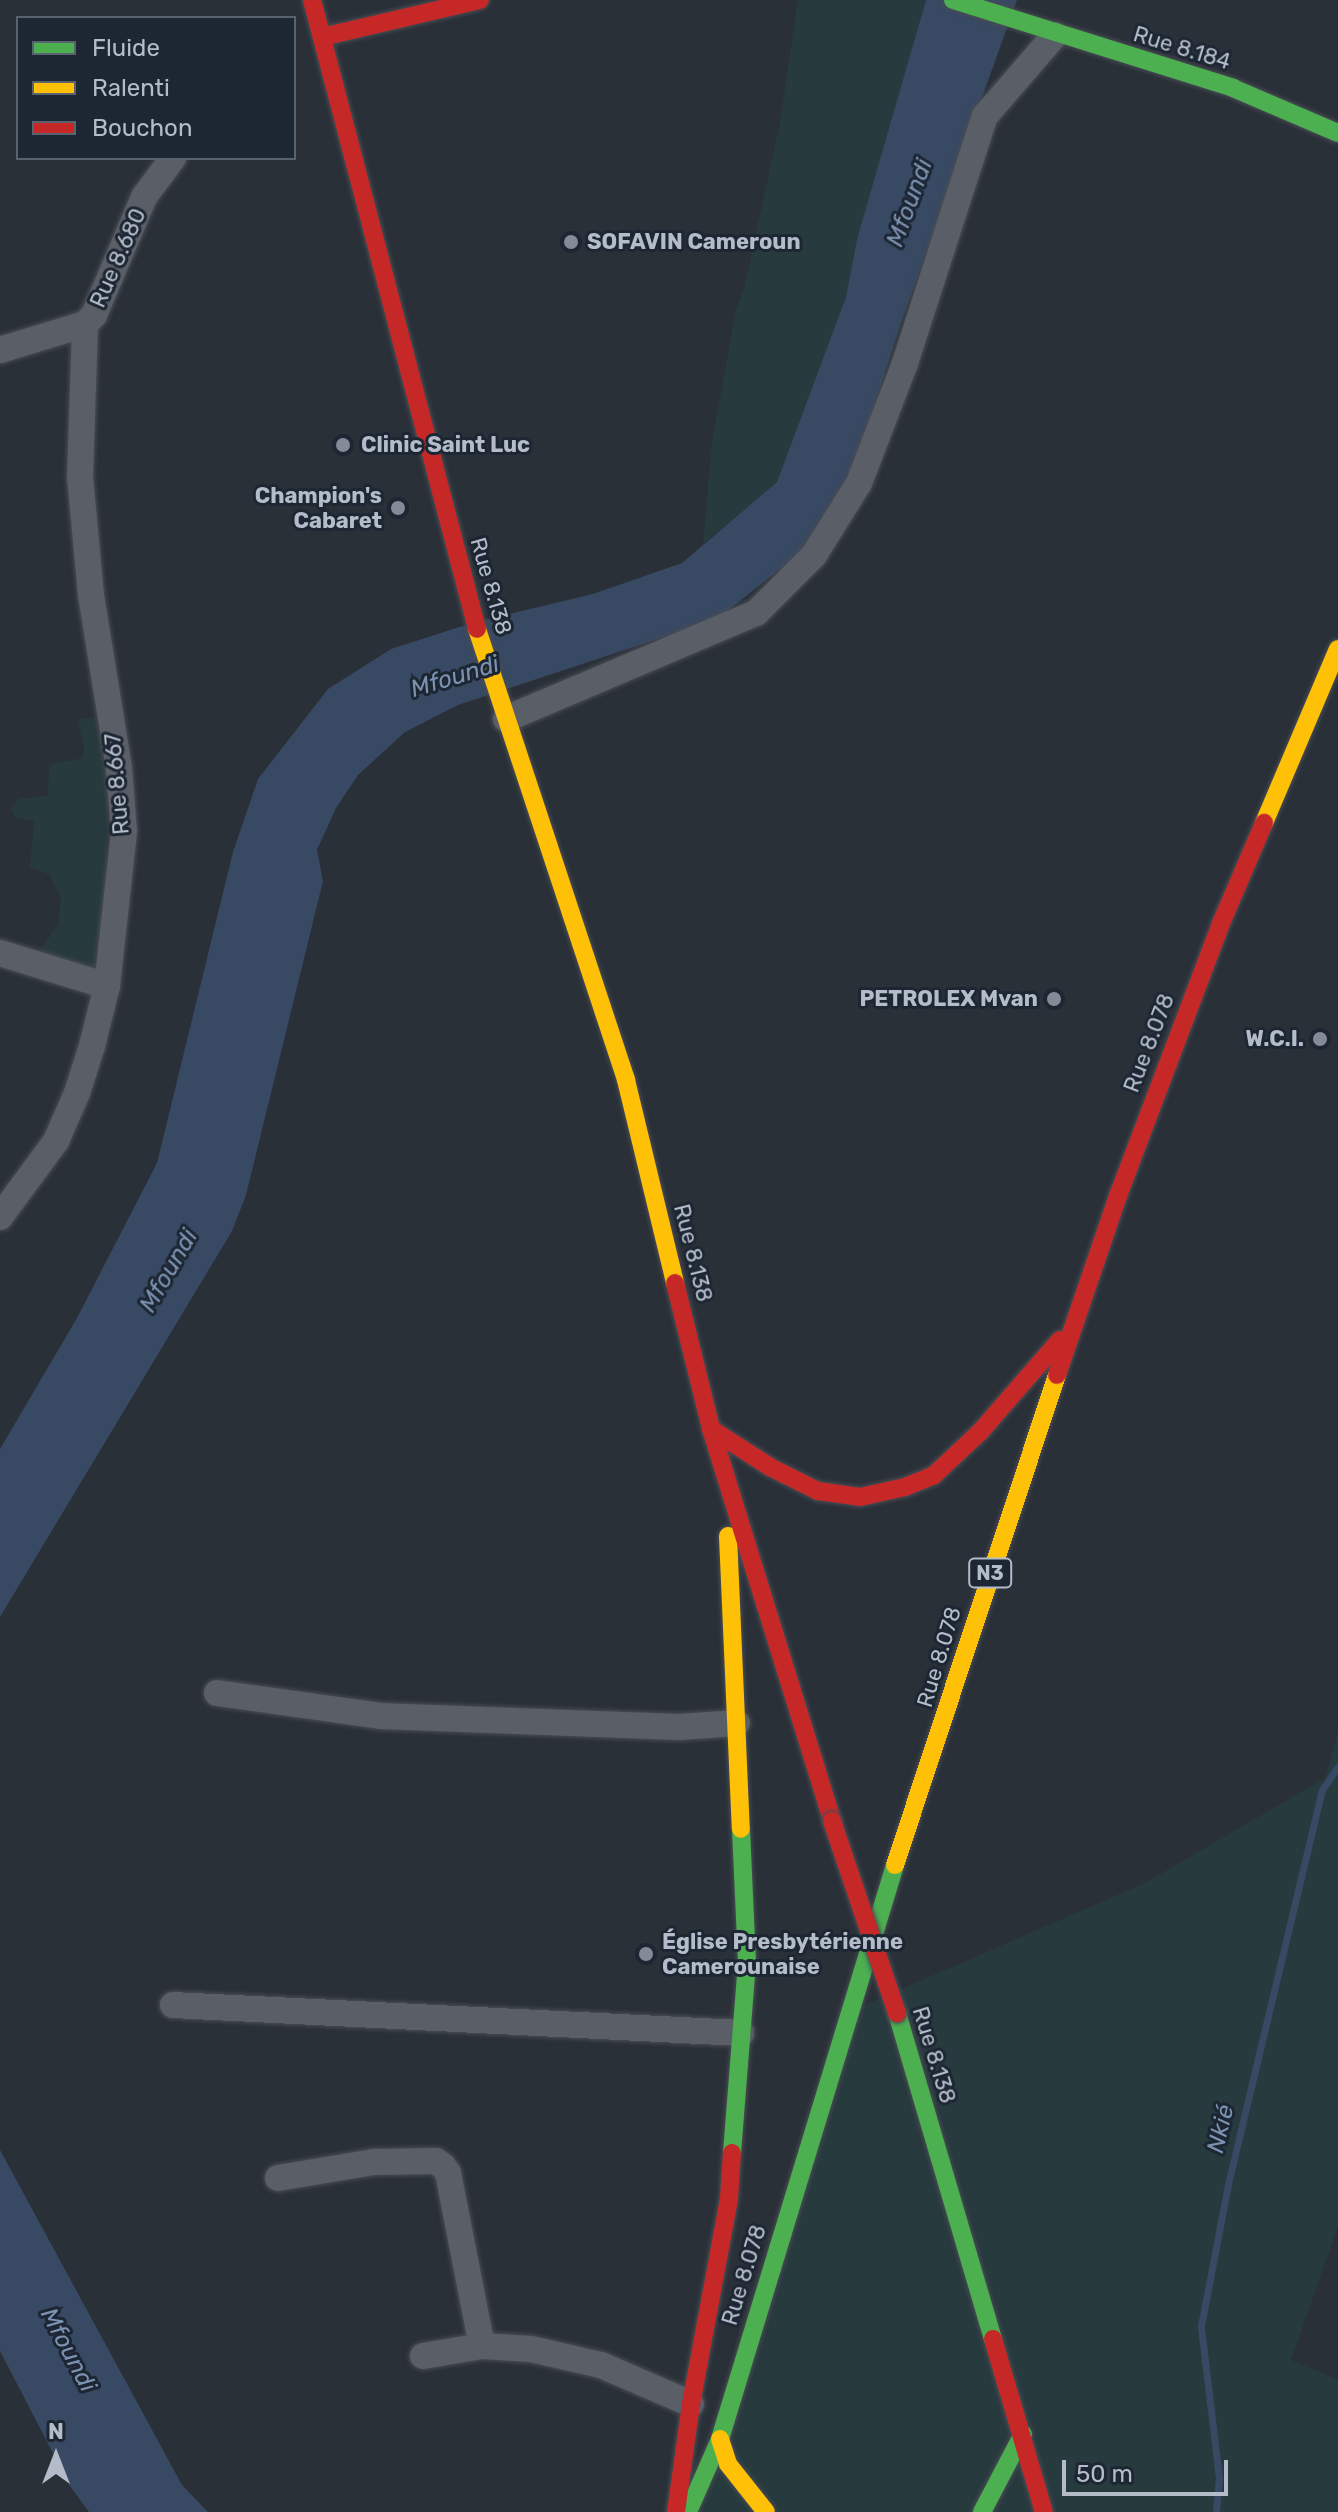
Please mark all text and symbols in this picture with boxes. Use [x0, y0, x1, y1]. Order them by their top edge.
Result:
legend [16, 16, 296, 160]
street label: Rue 8.184 [1130, 21, 1234, 75]
text: Fluide [92, 34, 160, 62]
text: Ralenti [92, 74, 170, 102]
text: Bouchon [92, 114, 192, 142]
water label: Mfoundi [881, 155, 939, 251]
street label: Rue 8.680 [84, 204, 152, 312]
place label: SOFAVIN Cameroun [587, 229, 801, 255]
marker: SOFAVIN Cameroun [562, 233, 580, 251]
place label: Clinic Saint Luc [361, 432, 530, 458]
marker: Clinic Saint Luc [332, 434, 354, 456]
place label: Champion's Cabaret [255, 482, 382, 534]
marker: Champion's Cabaret [389, 499, 407, 517]
street label: Rue 8.138 [465, 534, 517, 638]
water label: Mfoundi [407, 650, 503, 704]
street label: Rue 8.667 [99, 732, 135, 836]
place label: PETROLEX Mvan [859, 986, 1038, 1012]
marker: PETROLEX Mvan [1045, 990, 1063, 1008]
street label: Rue 8.078 [1118, 990, 1180, 1096]
place label: W.C.I. [1245, 1026, 1304, 1052]
marker: W.C.I. [1311, 1030, 1329, 1048]
street label: Rue 8.138 [668, 1201, 718, 1305]
water label: Mfoundi [134, 1224, 204, 1318]
road number: N3 [968, 1557, 1012, 1589]
street label: Rue 8.078 [911, 1604, 967, 1710]
place label: Église Presbytérienne Camerounaise [662, 1928, 903, 1980]
marker: Église Presbytérienne Camerounaise [637, 1945, 655, 1963]
street label: Rue 8.138 [907, 2003, 961, 2107]
water label: Nkié [1202, 2102, 1240, 2156]
street label: Rue 8.078 [716, 2222, 772, 2328]
water label: Mfoundi [34, 2303, 102, 2397]
north arrow [16, 2416, 96, 2496]
text: N [48, 2418, 64, 2445]
scale bar [1066, 2444, 1232, 2494]
text: 50 m [1076, 2460, 1133, 2488]

